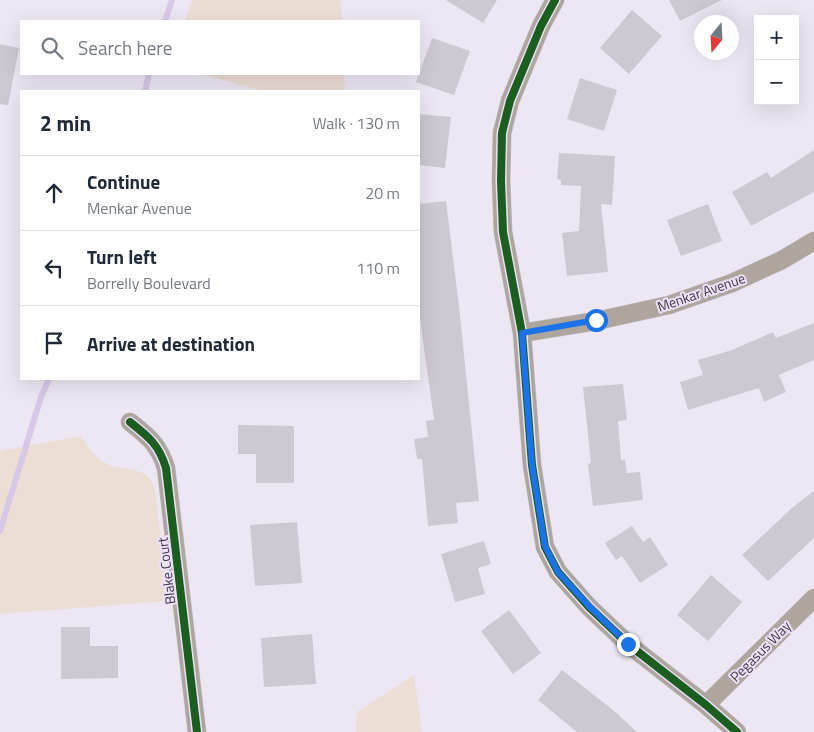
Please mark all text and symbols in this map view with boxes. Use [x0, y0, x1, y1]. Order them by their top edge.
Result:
north arrow [694, 15, 739, 60]
map controls [754, 15, 799, 105]
button: + [754, 15, 799, 60]
search box [20, 20, 420, 75]
text: Search here [78, 33, 172, 62]
icon: search [38, 34, 66, 62]
button: − [754, 60, 799, 105]
text: 2 min [40, 107, 91, 139]
text: Walk · 130 m [312, 111, 400, 135]
text: Continue [87, 167, 160, 196]
icon: ahead [40, 179, 68, 207]
text: 20 m [365, 181, 400, 205]
text: Menkar Avenue [87, 196, 192, 220]
text: Turn left [87, 242, 157, 271]
icon: left [40, 254, 68, 282]
text: 110 m [356, 256, 400, 280]
street label: Menkar Avenue [654, 267, 748, 317]
text: Borrelly Boulevard [87, 271, 211, 295]
route start [585, 309, 608, 332]
icon: arrive [40, 329, 68, 357]
text: Arrive at destination [87, 329, 255, 358]
street label: Blake Court [151, 536, 181, 606]
street label: Pegasus Way [725, 615, 796, 686]
route end [617, 633, 640, 656]

